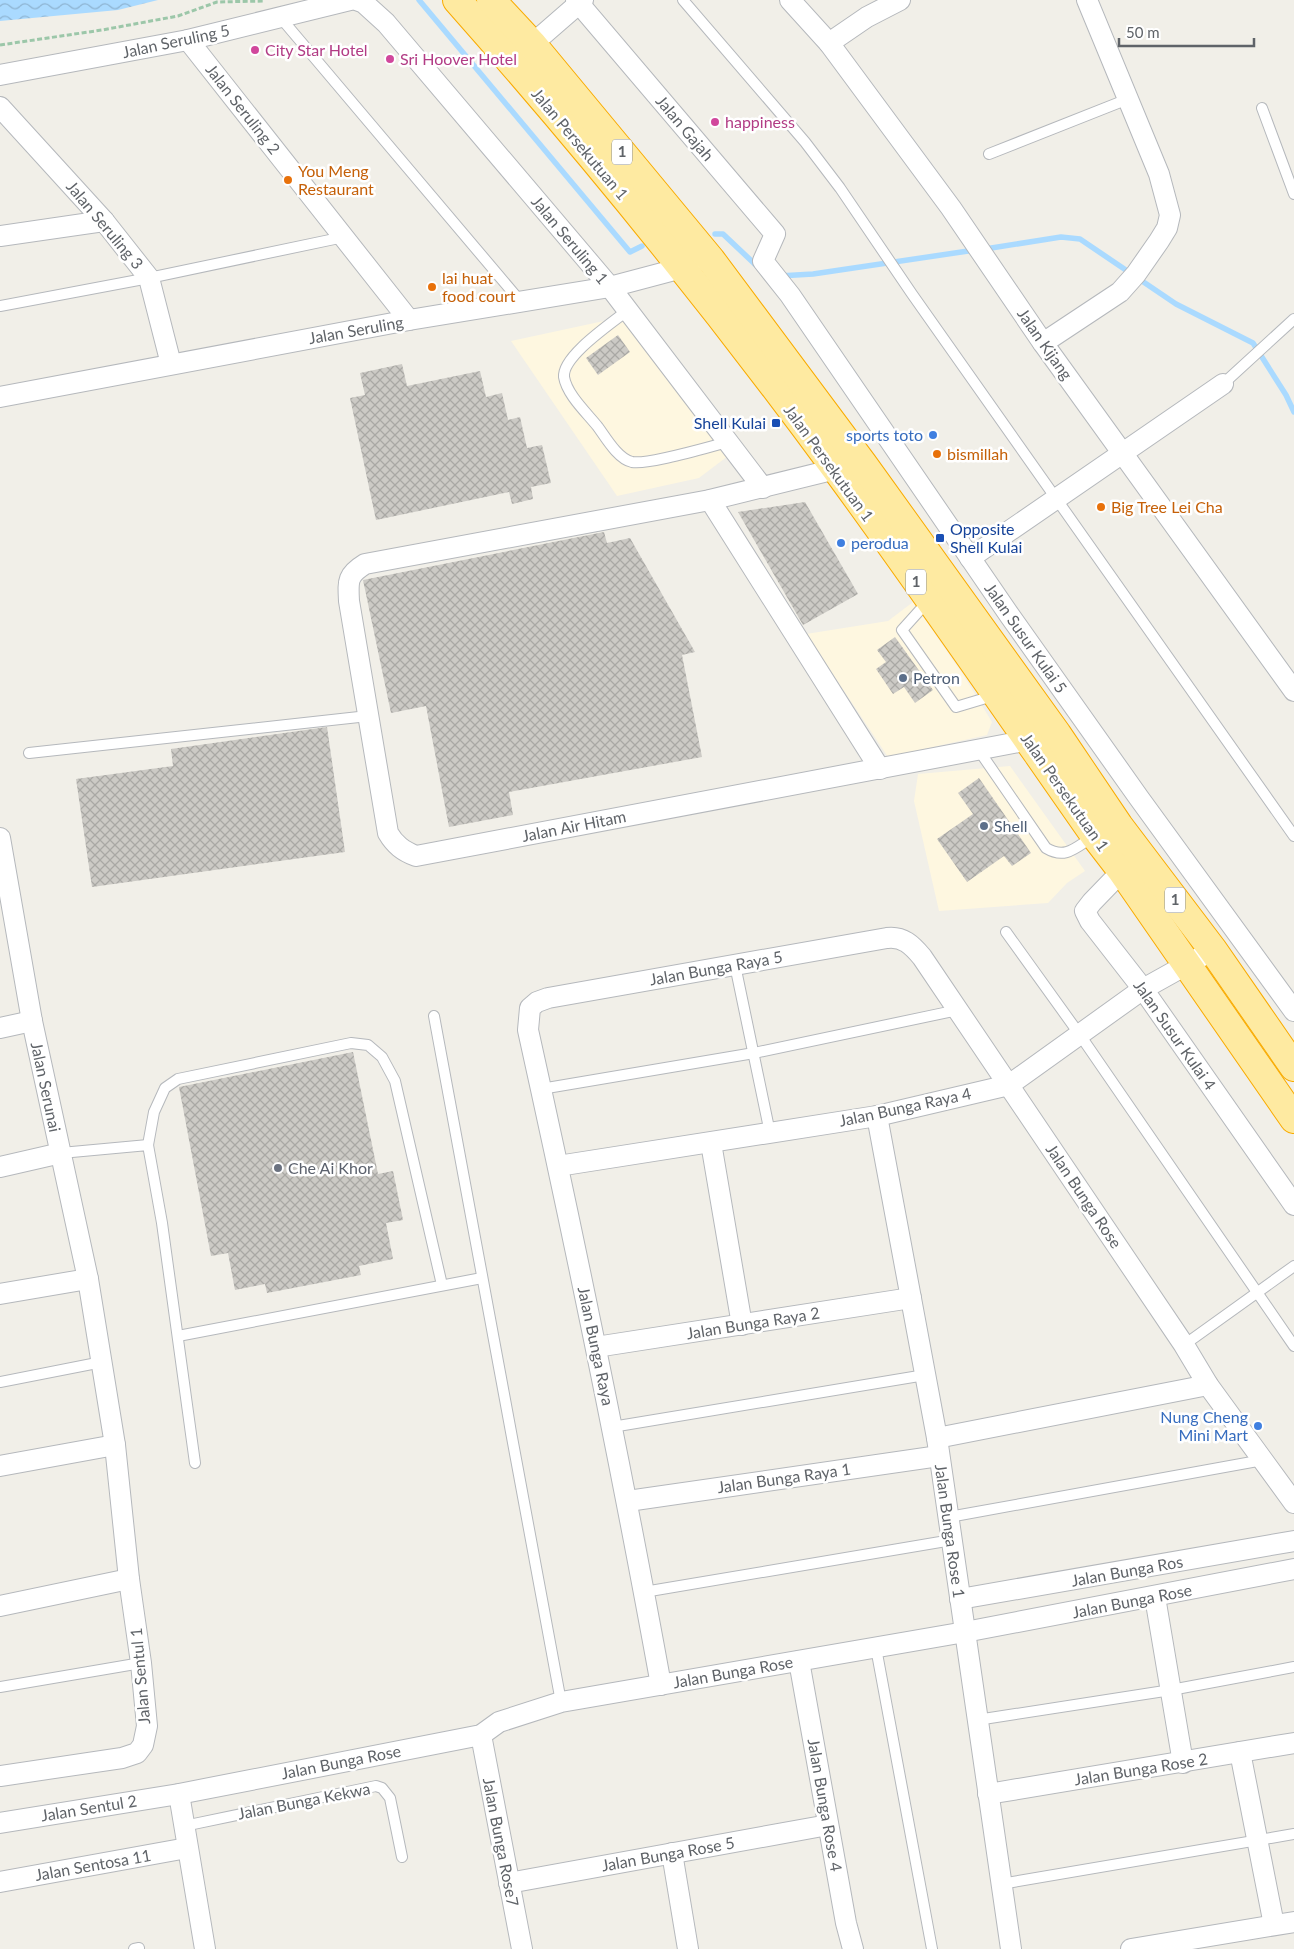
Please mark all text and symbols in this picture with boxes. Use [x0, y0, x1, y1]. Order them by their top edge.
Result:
scale bar [1119, 15, 1254, 47]
street label: Jalan Seruling 5 [121, 20, 231, 61]
text: 50 m [1126, 23, 1160, 41]
place label: City Star Hotel [265, 40, 368, 59]
marker: City Star Hotel [249, 44, 261, 56]
place label: Sri Hoover Hotel [400, 49, 517, 68]
marker: Sri Hoover Hotel [384, 53, 396, 65]
street label: Jalan Seruling 2 [202, 60, 285, 158]
street label: Jalan Persekutuan 1 [528, 84, 632, 204]
street label: Jalan Gajah [653, 91, 718, 164]
place label: happiness [725, 112, 795, 131]
marker: happiness [709, 116, 721, 128]
road number: 1 [612, 140, 632, 164]
place label: You Meng Restaurant [298, 161, 374, 198]
marker: You Meng Restaurant [282, 174, 294, 186]
street label: Jalan Seruling 3 [63, 177, 148, 273]
street label: Jalan Seruling 1 [528, 192, 613, 288]
place label: lai huat food court [442, 268, 516, 305]
marker: lai huat food court [426, 281, 438, 293]
street label: Jalan Kijang [1014, 304, 1077, 383]
street label: Jalan Seruling [307, 312, 405, 347]
street label: Jalan Persekutuan 1 [781, 401, 878, 525]
place label: Shell Kulai [694, 413, 766, 432]
marker: Shell Kulai [770, 417, 782, 429]
place label: sports toto [846, 425, 923, 444]
marker: sports toto [927, 429, 939, 441]
place label: bismillah [947, 444, 1008, 463]
marker: bismillah [931, 448, 943, 460]
place label: Big Tree Lei Cha [1111, 497, 1223, 516]
marker: Big Tree Lei Cha [1095, 501, 1107, 513]
place label: Opposite Shell Kulai [950, 519, 1022, 556]
marker: Opposite Shell Kulai [934, 532, 946, 544]
place label: perodua [851, 533, 909, 552]
marker: perodua [835, 537, 847, 549]
road number: 1 [906, 570, 926, 594]
street label: Jalan Susur Kulai 5 [981, 579, 1071, 696]
place label: Petron [913, 668, 960, 687]
marker: Petron [897, 672, 909, 684]
street label: Jalan Persekutuan 1 [1018, 729, 1113, 854]
street label: Jalan Air Hitam [520, 806, 628, 845]
place label: Shell [994, 816, 1027, 835]
marker: Shell [978, 820, 990, 832]
road number: 1 [1165, 888, 1185, 912]
street label: Jalan Bunga Raya 5 [648, 946, 784, 989]
street label: Jalan Susur Kulai 4 [1130, 976, 1220, 1093]
street label: Jalan Serunai [28, 1040, 65, 1134]
street label: Jalan Bunga Raya 4 [837, 1083, 973, 1130]
street label: Jalan Bunga Rose [1043, 1140, 1126, 1251]
place label: Che Ai Khor [288, 1158, 373, 1177]
marker: Che Ai Khor [272, 1162, 284, 1174]
street label: Jalan Bunga Raya [575, 1285, 618, 1407]
street label: Jalan Bunga Raya 2 [685, 1303, 821, 1342]
place label: Nung Cheng Mini Mart [1160, 1407, 1248, 1444]
marker: Nung Cheng Mini Mart [1252, 1420, 1264, 1432]
street label: Jalan Bunga Raya 1 [716, 1459, 852, 1496]
street label: Jalan Bunga Rose 1 [932, 1463, 969, 1599]
street label: Jalan Bunga Ros [1070, 1551, 1184, 1590]
street label: Jalan Bunga Rose [1070, 1580, 1193, 1621]
street label: Jalan Sentul 1 [126, 1627, 153, 1725]
street label: Jalan Bunga Rose [671, 1652, 794, 1691]
street label: Jalan Bunga Rose 4 [804, 1737, 847, 1873]
street label: Jalan Bunga Rose [279, 1741, 402, 1782]
street label: Jalan Bunga Rose 2 [1073, 1749, 1209, 1788]
street label: Jalan Bunga Rose7 [480, 1776, 523, 1908]
street label: Jalan Bunga Kekwa [236, 1778, 372, 1823]
street label: Jalan Sentul 2 [40, 1791, 138, 1824]
street label: Jalan Bunga Rose 5 [600, 1832, 736, 1875]
street label: Jalan Sentosa 11 [33, 1845, 152, 1884]

